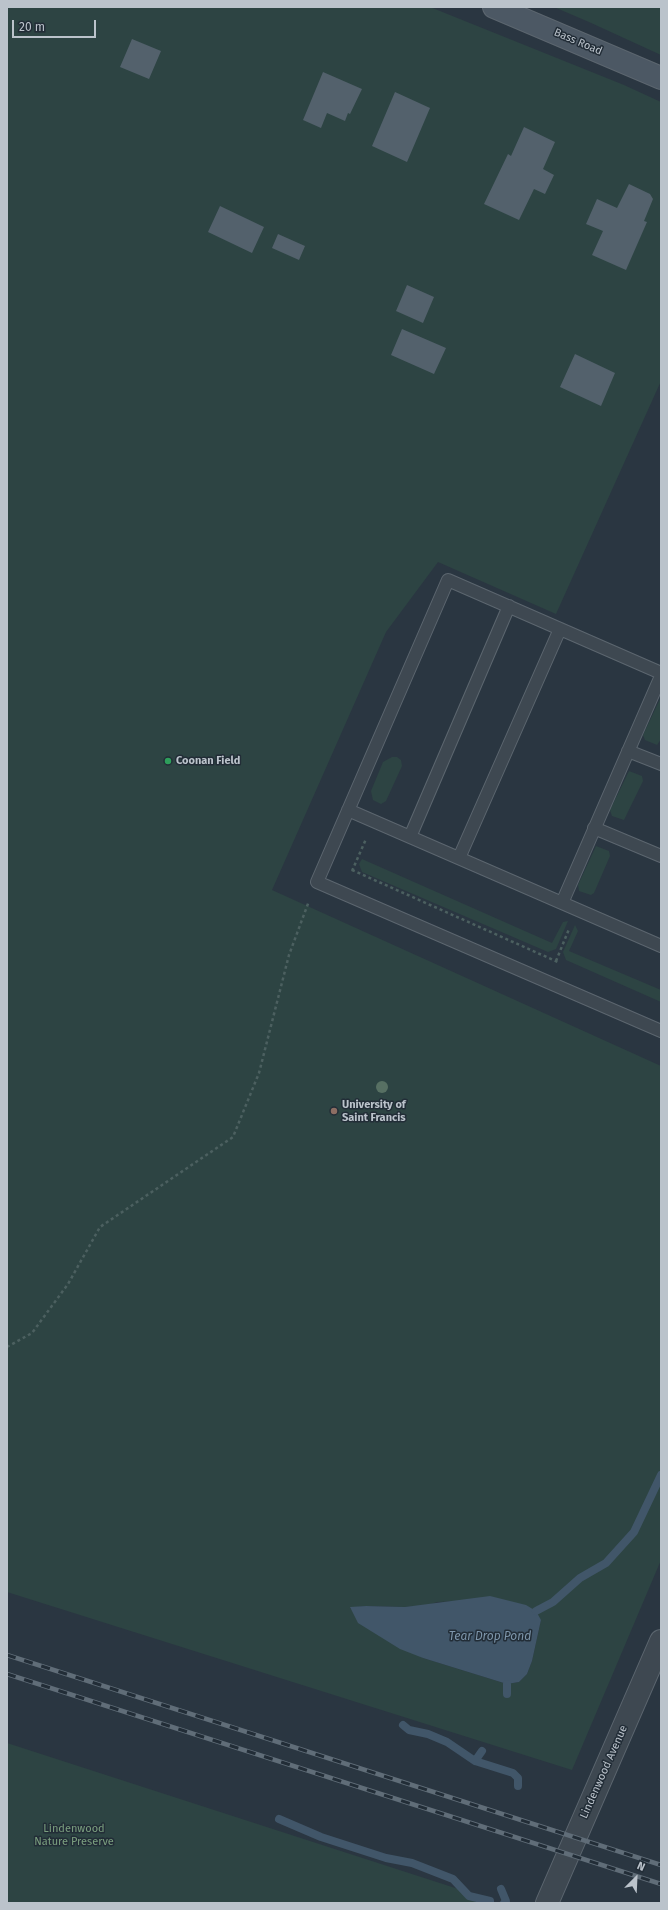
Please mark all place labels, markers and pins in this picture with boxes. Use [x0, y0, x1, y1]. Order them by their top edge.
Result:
place label: Coonan Field [176, 754, 240, 768]
marker: Coonan Field [163, 756, 173, 766]
place label: University of Saint Francis [342, 1098, 406, 1124]
marker: University of Saint Francis [329, 1106, 339, 1116]

